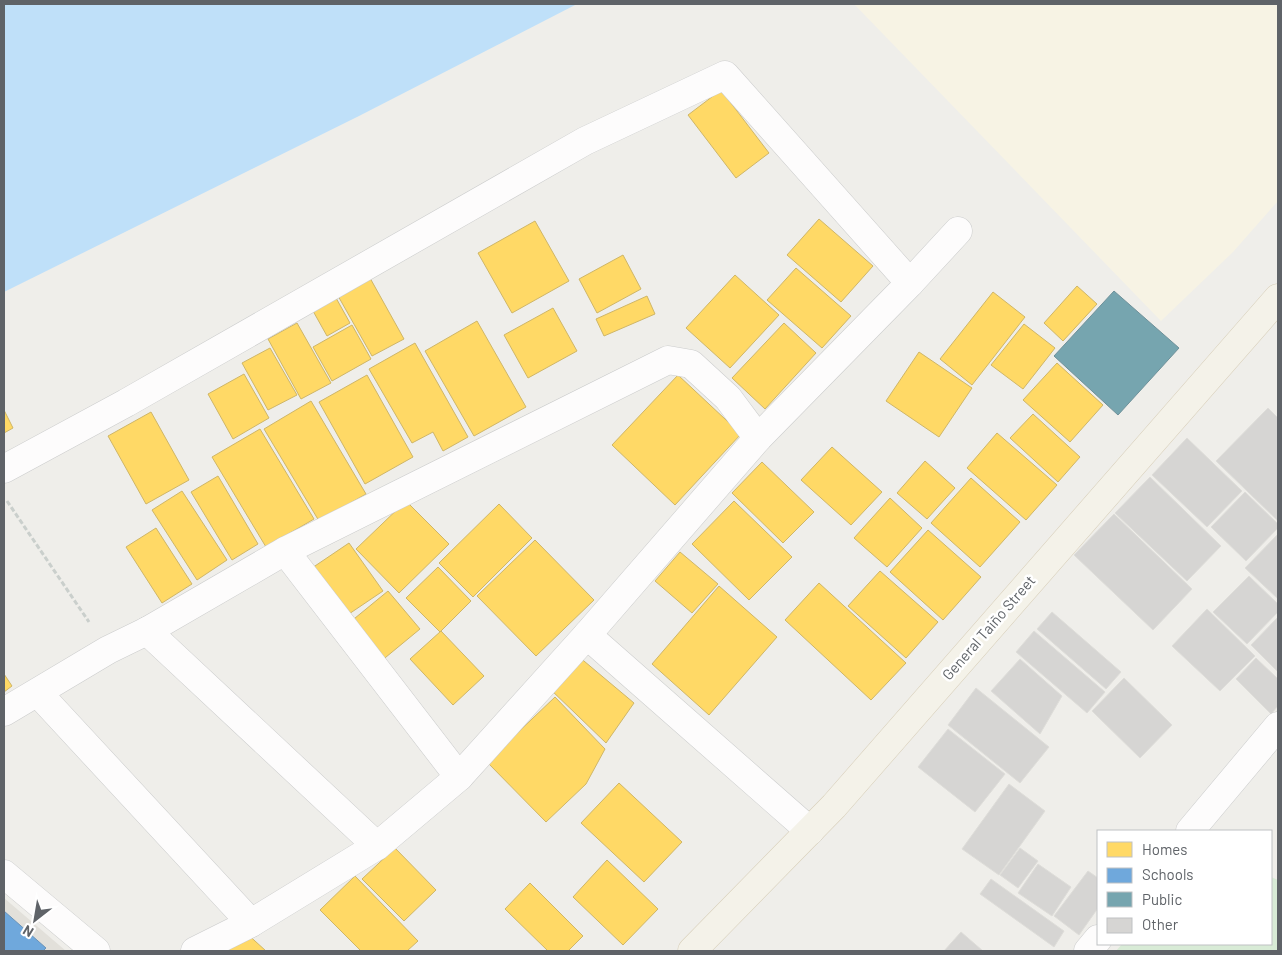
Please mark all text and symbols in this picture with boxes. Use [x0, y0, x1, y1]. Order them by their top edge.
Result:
street label: General Taiño Street [938, 571, 1039, 683]
legend [1097, 830, 1272, 945]
text: Homes [1142, 840, 1187, 858]
text: Schools [1142, 865, 1194, 883]
text: Public [1142, 890, 1182, 908]
north arrow [10, 895, 60, 945]
text: Other [1142, 915, 1179, 933]
text: N [20, 922, 36, 941]

